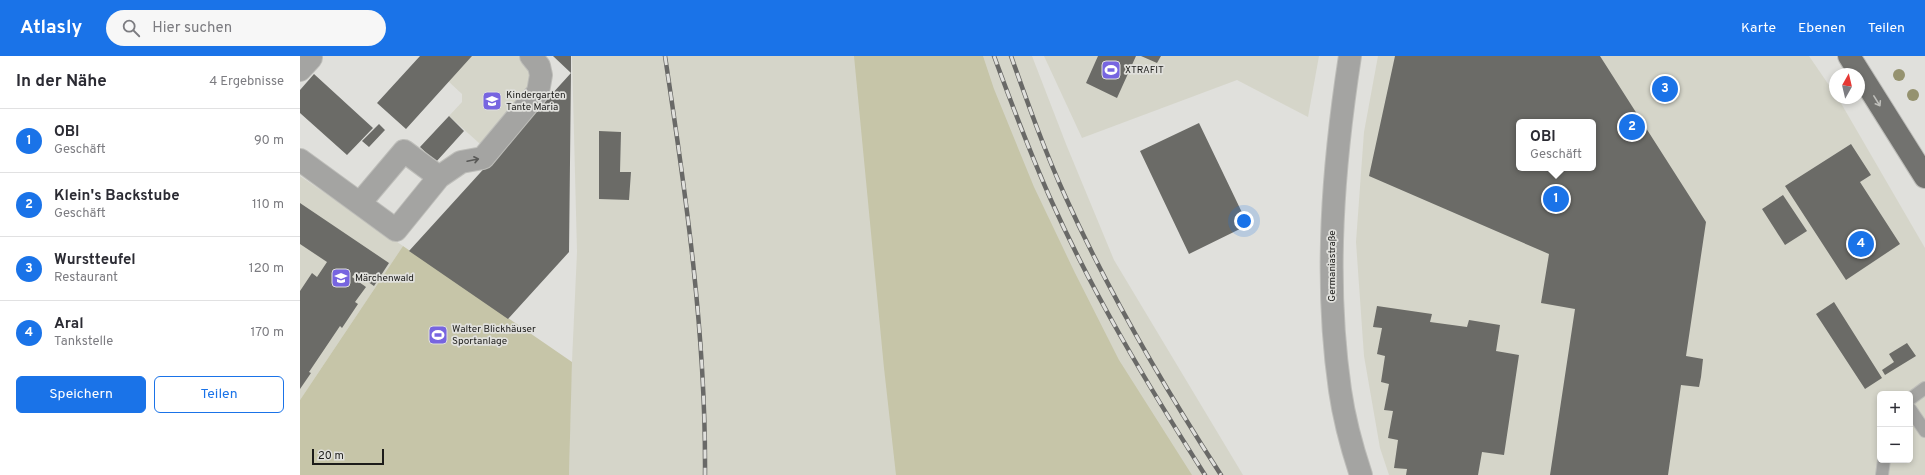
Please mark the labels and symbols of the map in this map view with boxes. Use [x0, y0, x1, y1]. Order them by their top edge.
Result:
sports icon: XTRAFIT [1100, 59, 1122, 81]
place label: XTRAFIT [1125, 64, 1164, 77]
north arrow [1829, 68, 1865, 104]
pin: 3 [1652, 74, 1678, 104]
place label: Kindergarten Tante Maria [506, 89, 566, 114]
school or university icon: Kindergarten Tante Maria [481, 90, 503, 112]
one-way arrow [1874, 95, 1882, 107]
pin: 2 [1619, 112, 1645, 142]
one-way arrow [466, 155, 479, 163]
pin: 1 [1543, 184, 1569, 214]
your location [1234, 211, 1254, 231]
pin: 4 [1848, 229, 1874, 259]
street label: Germaniastraße [1326, 230, 1339, 302]
school or university icon: Märchenwald [330, 267, 352, 289]
place label: Märchenwald [355, 272, 414, 285]
place label: Walter Blickhäuser Sportanlage [452, 323, 536, 348]
sports icon: Walter Blickhäuser Sportanlage [427, 324, 449, 346]
scale bar [312, 447, 384, 466]

